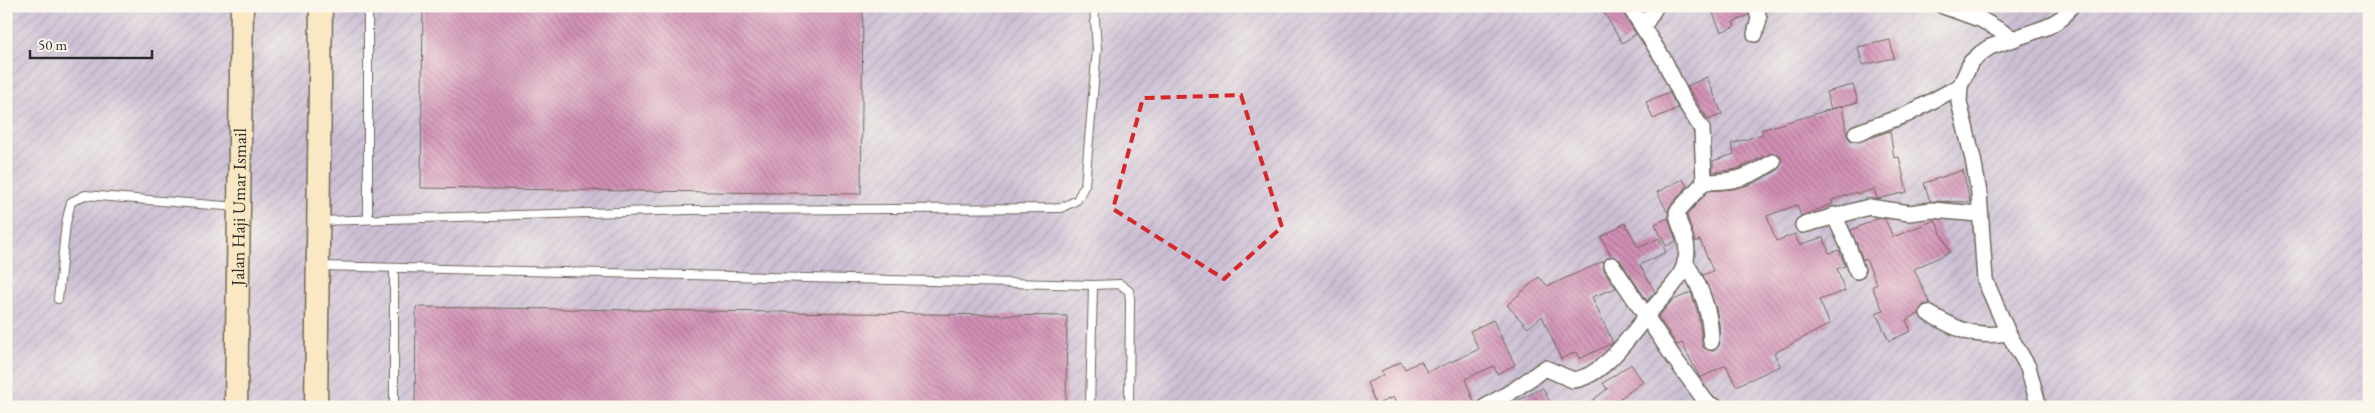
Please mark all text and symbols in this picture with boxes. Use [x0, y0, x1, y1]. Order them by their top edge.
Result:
scale bar [30, 28, 152, 60]
text: 50 m [38, 35, 67, 54]
street label: Jalan Haji Umar Ismail [226, 128, 251, 288]

